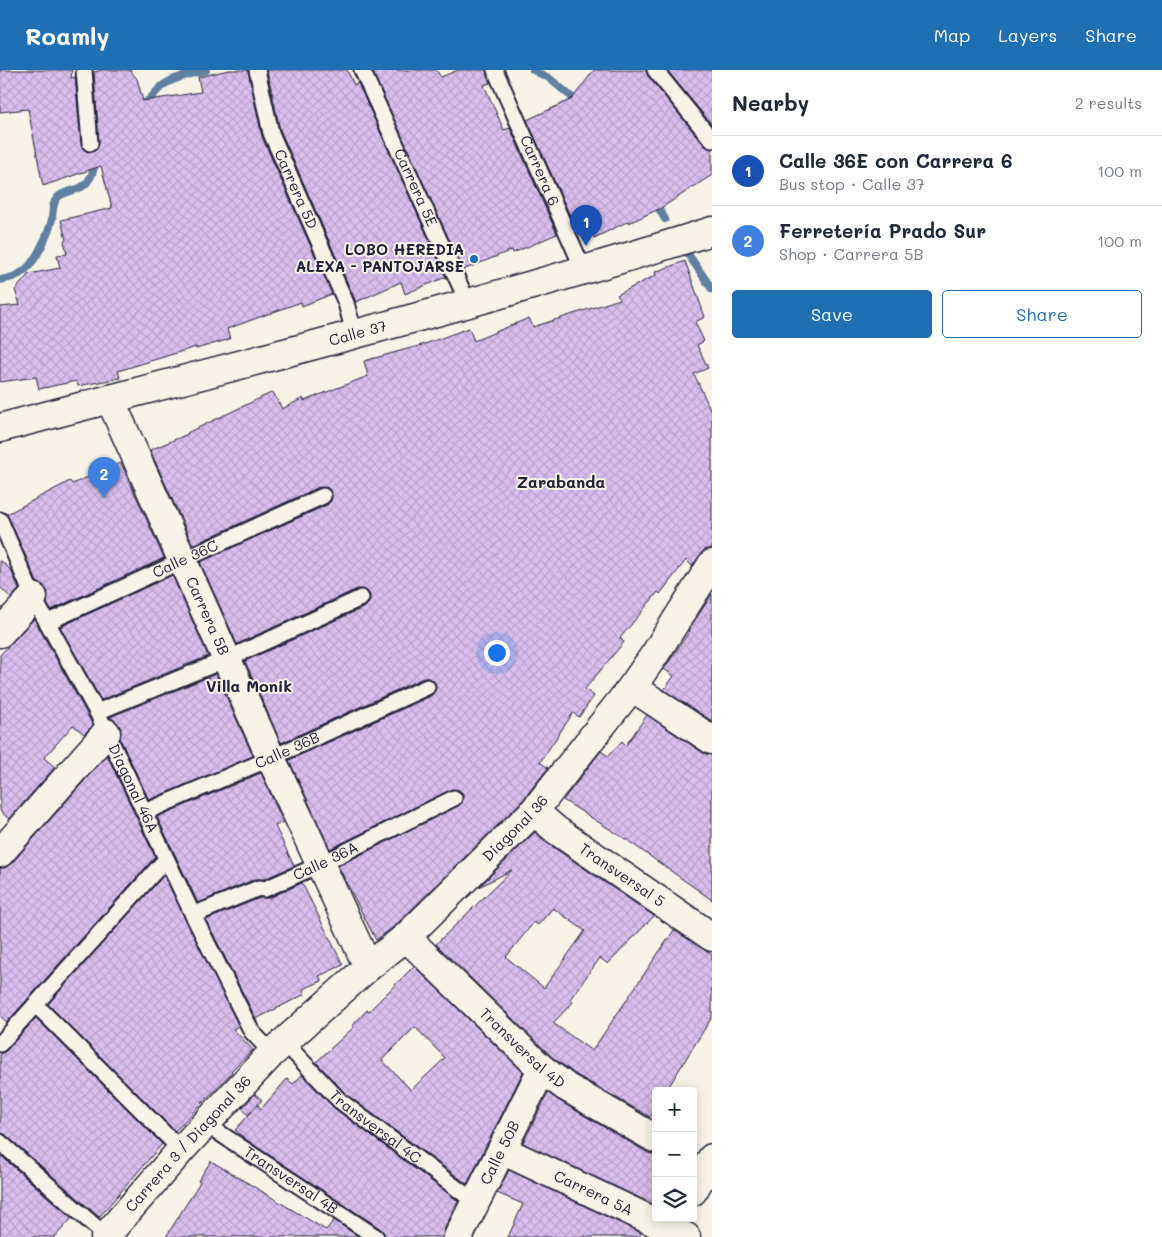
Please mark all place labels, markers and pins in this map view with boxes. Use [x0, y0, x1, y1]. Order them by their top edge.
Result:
pin: 1 [570, 205, 602, 246]
place label: LOBO HEREDIA ALEXA - PANTOJARSE [296, 239, 464, 276]
marker: LOBO HEREDIA ALEXA - PANTOJARSE [468, 253, 480, 265]
pin: 2 [88, 457, 120, 498]

